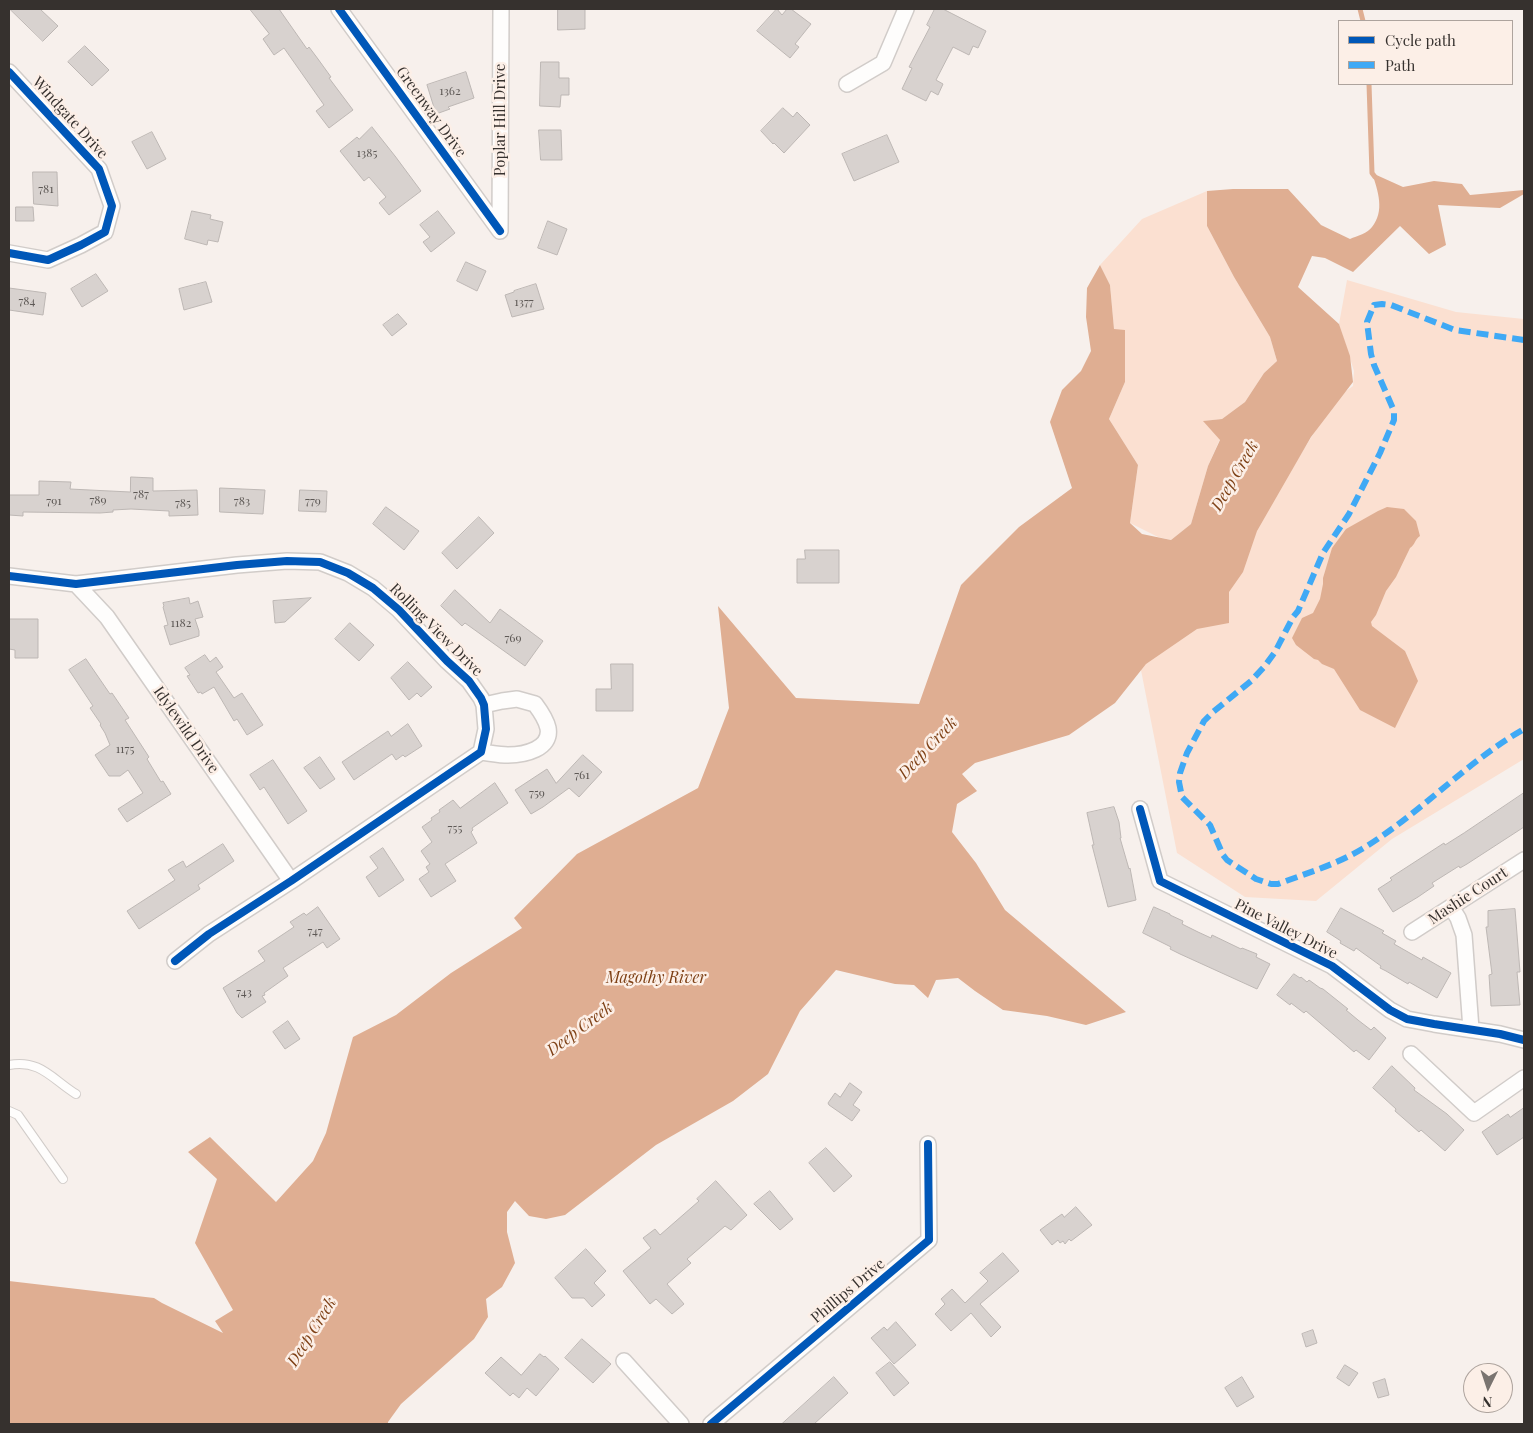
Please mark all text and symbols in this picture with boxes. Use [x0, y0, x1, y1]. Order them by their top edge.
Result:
legend [1338, 20, 1513, 85]
text: Cycle path [1385, 30, 1456, 50]
text: Path [1385, 55, 1415, 75]
street label: Greenway Drive [392, 63, 470, 161]
street label: Poplar Hill Drive [491, 64, 509, 176]
street label: Windgate Drive [29, 73, 111, 163]
house number: 1362 [439, 84, 461, 98]
house number: 1385 [357, 146, 377, 160]
house number: 781 [38, 182, 54, 196]
house number: 784 [18, 294, 36, 308]
house number: 1377 [514, 295, 534, 309]
water label: Deep Creek [1207, 438, 1263, 514]
house number: 787 [133, 487, 149, 501]
house number: 789 [89, 493, 107, 507]
house number: 791 [46, 494, 62, 508]
house number: 783 [234, 494, 250, 508]
house number: 779 [305, 494, 321, 508]
house number: 785 [175, 496, 191, 510]
street label: Rolling View Drive [386, 580, 486, 680]
house number: 1182 [171, 616, 191, 630]
house number: 769 [504, 631, 522, 645]
street label: Idylewild Drive [149, 683, 223, 777]
water label: Deep Creek [895, 713, 961, 783]
house number: 1175 [116, 742, 134, 756]
house number: 761 [574, 768, 590, 782]
house number: 759 [529, 786, 545, 800]
house number: 755 [448, 821, 462, 835]
street label: Mashie Court [1425, 864, 1511, 928]
street label: Pine Valley Drive [1231, 895, 1341, 963]
house number: 747 [307, 924, 323, 938]
water label: Magothy River [606, 968, 706, 988]
house number: 743 [236, 985, 252, 999]
water label: Deep Creek [543, 998, 617, 1060]
street label: Phillips Drive [807, 1255, 889, 1327]
water label: Deep Creek [283, 1294, 341, 1370]
north arrow [1463, 1363, 1513, 1413]
text: N [1481, 1393, 1493, 1412]

